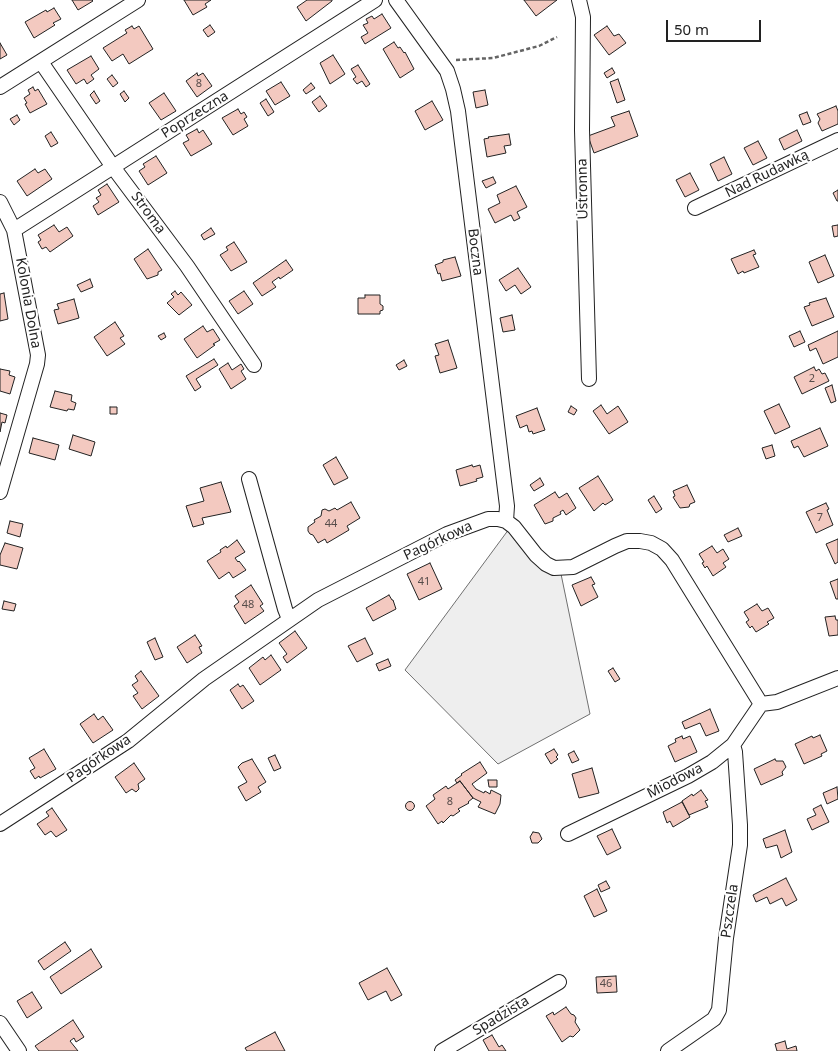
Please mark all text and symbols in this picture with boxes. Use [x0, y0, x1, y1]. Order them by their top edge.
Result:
scale bar [668, 10, 763, 42]
text: 50 m [674, 19, 709, 39]
house number: 8 [196, 77, 202, 91]
street label: Poprzeczna [158, 88, 232, 142]
street label: Nad Rudawką [722, 147, 812, 201]
street label: Ustronna [574, 158, 592, 220]
street label: Stroma [127, 189, 169, 237]
street label: Boczna [464, 227, 486, 277]
street label: Kolonia Dolna [12, 256, 44, 350]
house number: 2 [809, 372, 815, 386]
house number: 7 [817, 511, 823, 525]
house number: 44 [325, 517, 337, 531]
street label: Pagórkowa [401, 518, 475, 564]
house number: 41 [418, 575, 430, 589]
house number: 48 [242, 598, 254, 612]
street label: Pagórkowa [64, 731, 134, 787]
street label: Miodowa [644, 760, 706, 802]
house number: 8 [447, 795, 453, 809]
street label: Pszczela [718, 883, 742, 939]
house number: 46 [600, 977, 612, 991]
street label: Spadzista [470, 993, 532, 1039]

